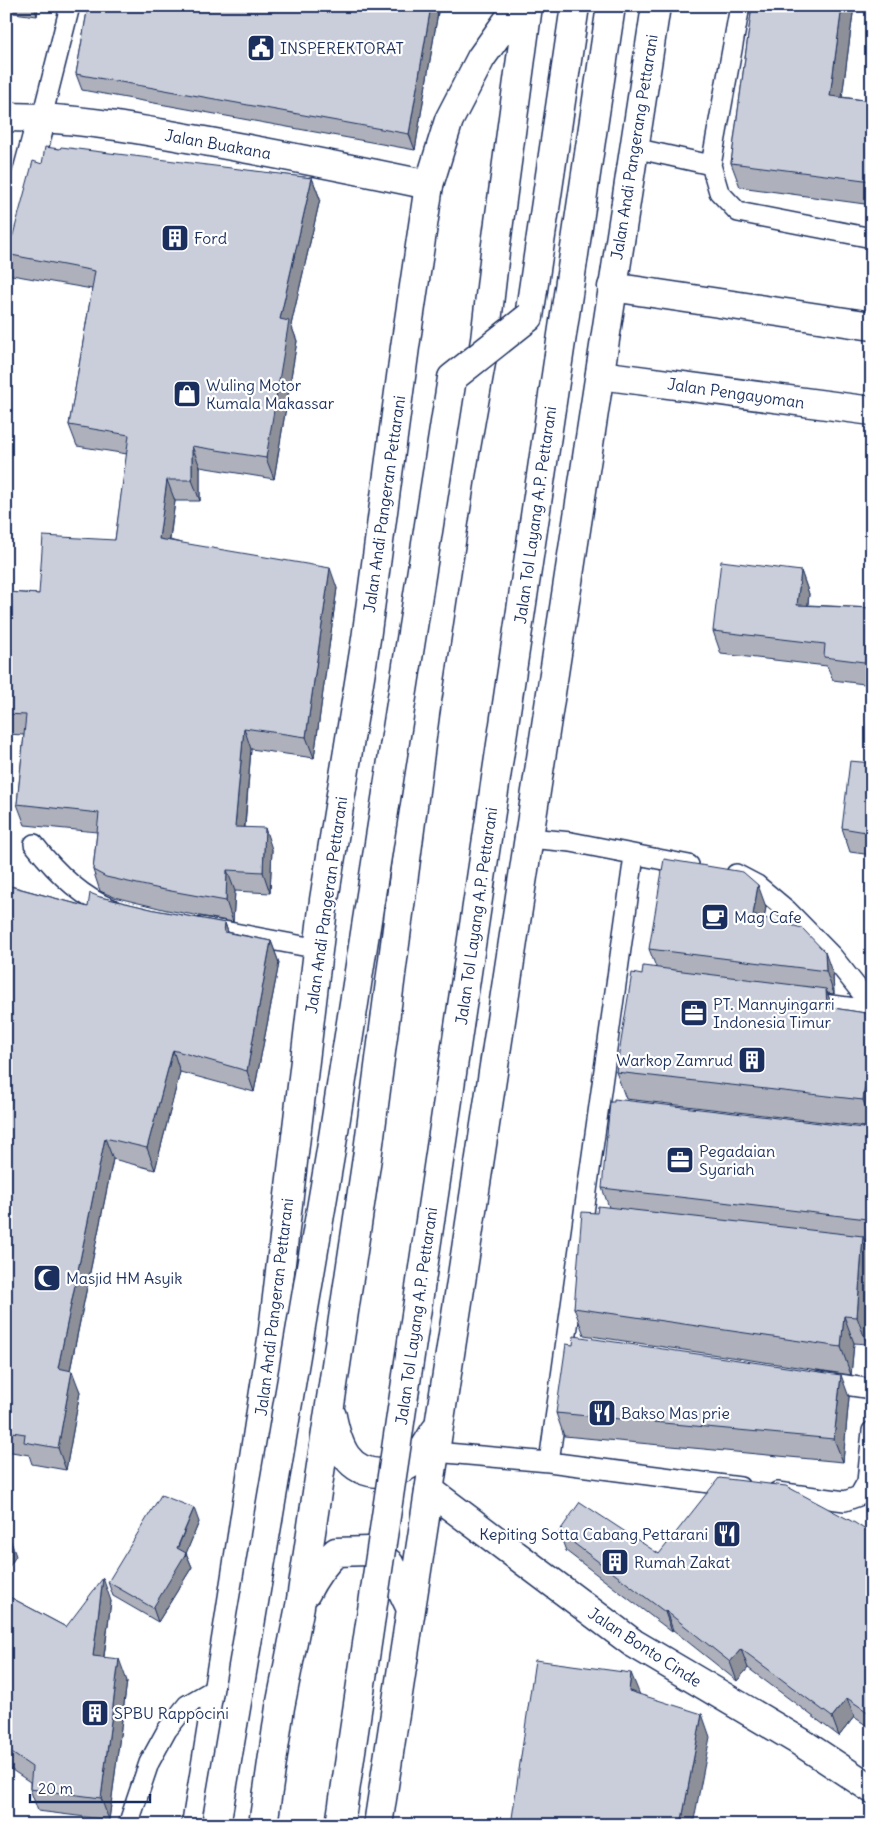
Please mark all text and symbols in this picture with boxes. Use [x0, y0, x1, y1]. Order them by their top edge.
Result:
public building icon: INSPEREKTORAT [246, 33, 276, 63]
street label: Jalan Andi Pangerang Pettarani [606, 33, 662, 261]
place label: INSPEREKTORAT [280, 38, 404, 58]
street label: Jalan Buakana [163, 125, 273, 163]
building icon: Ford [160, 223, 190, 253]
place label: Ford [194, 228, 227, 248]
street label: Jalan Pengayoman [666, 373, 806, 413]
place label: Wuling Motor Kumala Makassar [206, 375, 335, 413]
shop icon: Wuling Motor Kumala Makassar [172, 379, 202, 409]
street label: Jalan Andi Pangeran Pettarani [359, 394, 409, 614]
street label: Jalan Tol Layang A.P. Pettarani [510, 405, 560, 625]
street label: Jalan Andi Pangeran Pettarani [301, 795, 351, 1015]
street label: Jalan Tol Layang A.P. Pettarani [451, 806, 501, 1026]
cafe icon: Mag Cafe [700, 902, 730, 932]
place label: Mag Cafe [734, 907, 802, 927]
place label: PT. Mannyingarri Indonesia Timur [713, 994, 835, 1032]
office icon: PT. Mannyingarri Indonesia Timur [679, 998, 709, 1028]
building icon: Warkop Zamrud [737, 1045, 767, 1075]
place label: Warkop Zamrud [616, 1050, 733, 1070]
place label: Pegadaian Syariah [699, 1141, 775, 1179]
office icon: Pegadaian Syariah [665, 1145, 695, 1175]
street label: Jalan Andi Pangeran Pettarani [251, 1197, 297, 1417]
street label: Jalan Tol Layang A.P. Pettarani [391, 1206, 441, 1426]
mosque icon: Masjid HM Asyik [32, 1263, 62, 1293]
place label: Masjid HM Asyik [66, 1268, 182, 1288]
restaurant icon: Bakso Mas prie [587, 1398, 617, 1428]
place label: Bakso Mas prie [621, 1403, 730, 1423]
restaurant icon: Kepiting Sotta Cabang Pettarani [712, 1519, 742, 1549]
place label: Kepiting Sotta Cabang Pettarani [479, 1524, 708, 1544]
building icon: Rumah Zakat [600, 1547, 630, 1577]
place label: Rumah Zakat [634, 1552, 731, 1572]
street label: Jalan Bonto Cinde [585, 1603, 705, 1691]
building icon: SPBU Rappocini [80, 1698, 110, 1728]
place label: SPBU Rappocini [114, 1703, 229, 1723]
scale bar [30, 1771, 150, 1803]
text: 20 m [38, 1779, 73, 1798]

